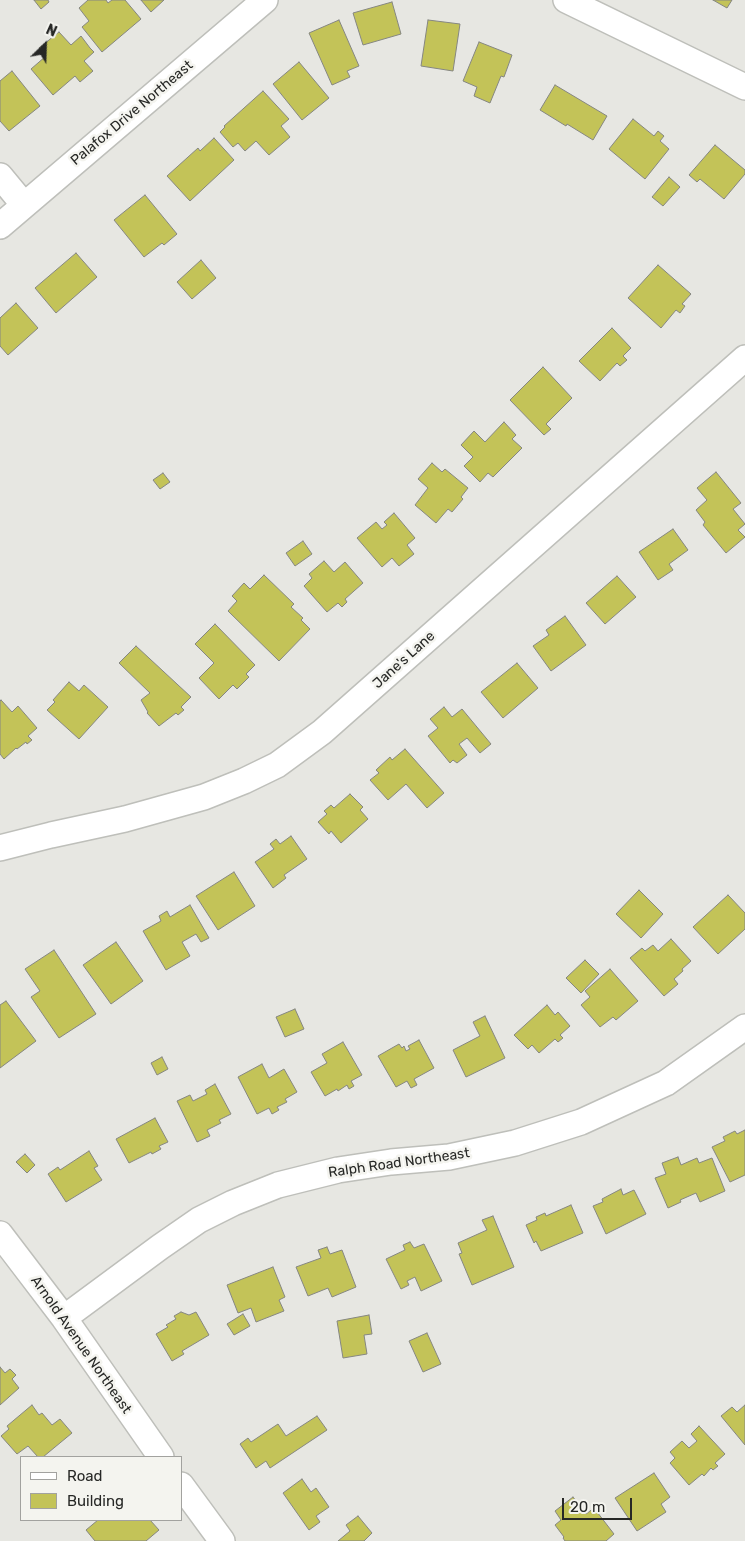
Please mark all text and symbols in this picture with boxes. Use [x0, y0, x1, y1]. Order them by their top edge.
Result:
north arrow [20, 20, 70, 70]
text: N [43, 21, 59, 41]
street label: Palafox Drive Northeast [68, 57, 196, 169]
street label: Jane's Lane [369, 628, 439, 692]
street label: Ralph Road Northeast [327, 1145, 471, 1181]
street label: Arnold Avenue Northeast [27, 1273, 135, 1417]
legend [20, 1456, 182, 1521]
text: Road [67, 1467, 103, 1485]
scale bar [565, 1488, 635, 1520]
text: Building [67, 1492, 124, 1510]
text: 20 m [570, 1498, 605, 1516]

